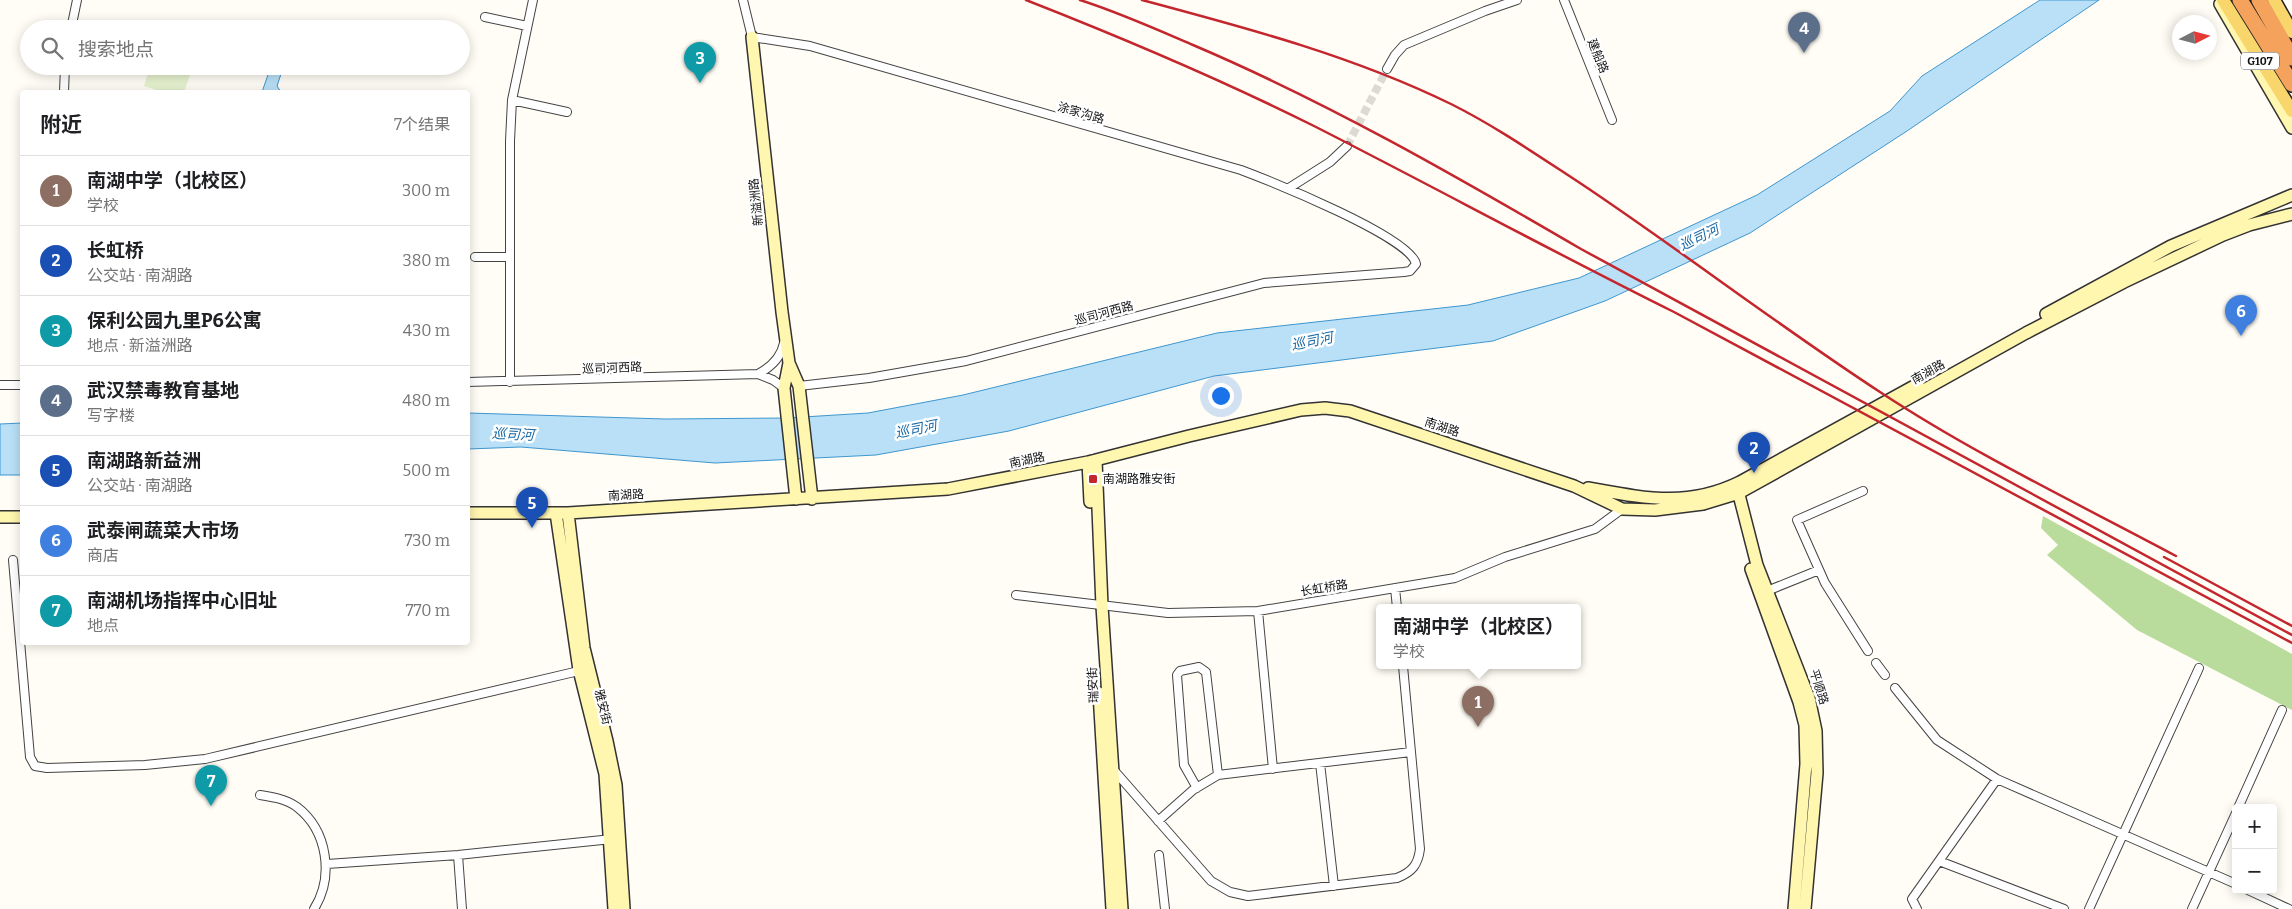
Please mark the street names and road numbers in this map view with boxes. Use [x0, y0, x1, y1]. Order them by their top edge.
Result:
street label: 建船路 [1585, 37, 1611, 75]
road number: G107 [2241, 52, 2279, 70]
street label: 涂家沟路 [1056, 100, 1106, 126]
street label: 新溢洲路 [747, 177, 765, 227]
street label: 巡司河西路 [1073, 298, 1135, 328]
street label: 南湖路 [1909, 357, 1947, 387]
street label: 巡司河西路 [582, 360, 642, 376]
street label: 南湖路 [1423, 415, 1461, 439]
street label: 南湖路 [1008, 449, 1046, 471]
street label: 南湖路 [608, 487, 644, 503]
street label: 长虹桥路 [1299, 577, 1349, 599]
street label: 瑞安街 [1085, 667, 1101, 703]
street label: 平顺路 [1807, 668, 1831, 706]
street label: 雅安街 [592, 688, 614, 726]

